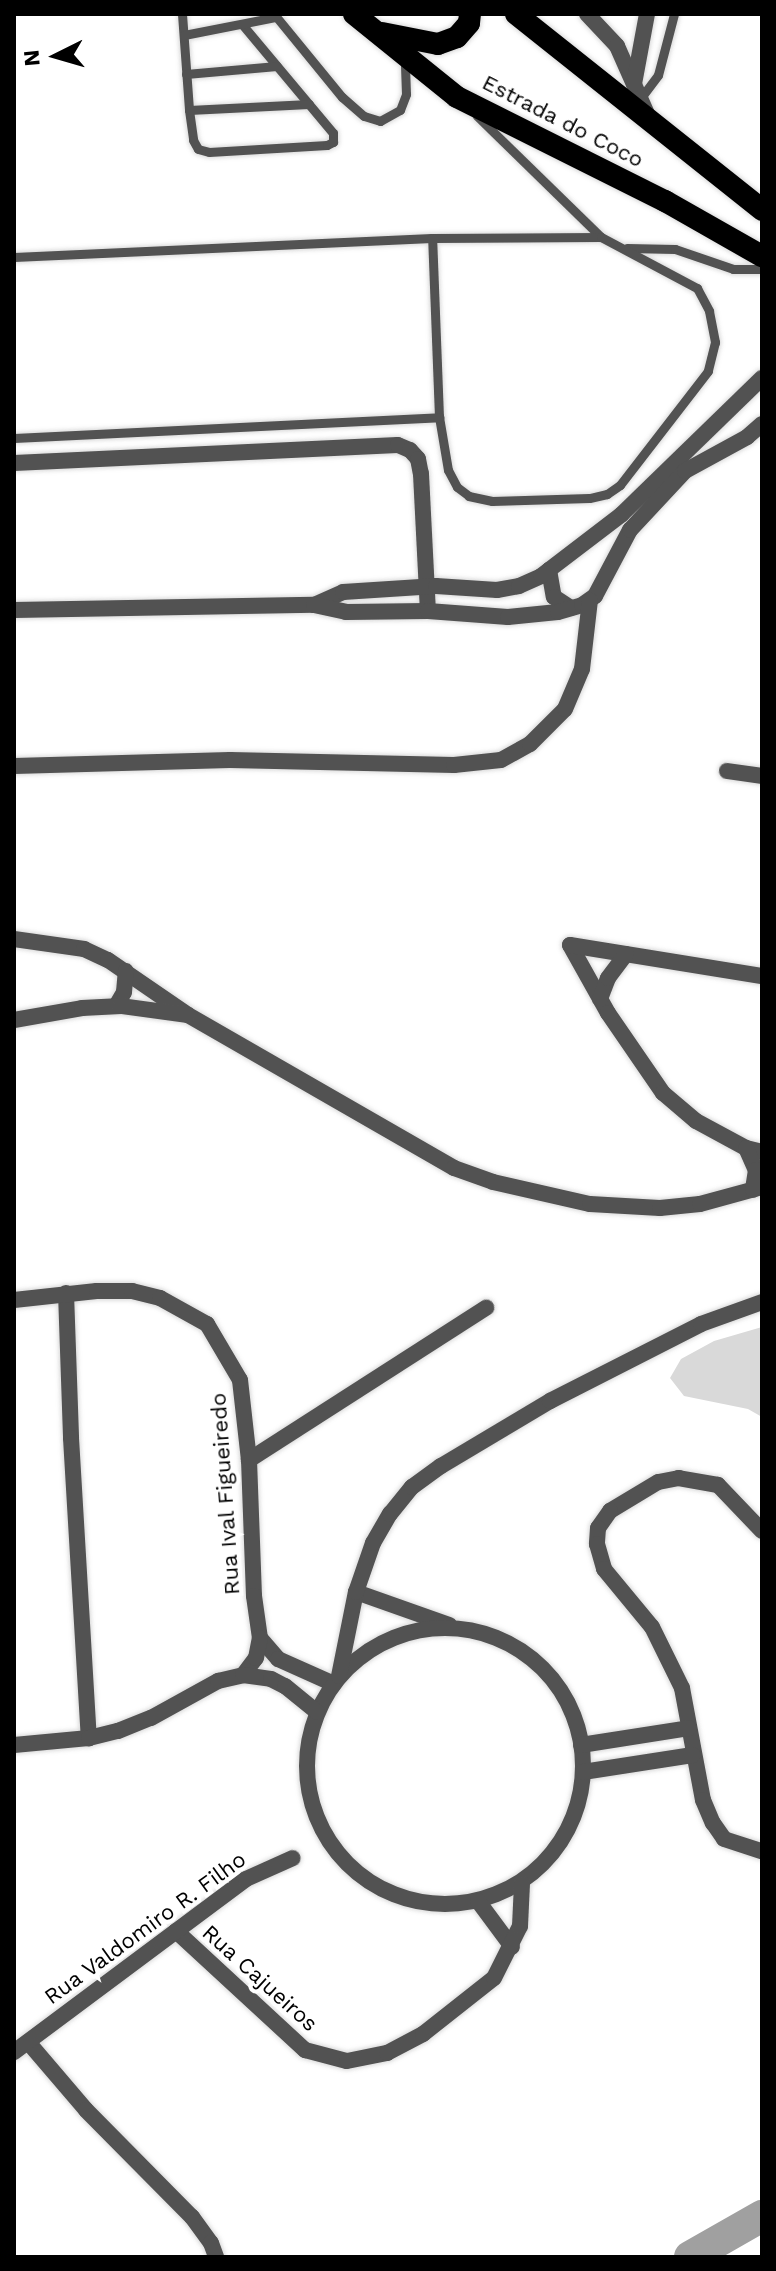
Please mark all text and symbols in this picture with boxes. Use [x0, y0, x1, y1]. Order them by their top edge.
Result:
north arrow [16, 16, 96, 96]
text: N [18, 49, 45, 67]
street label: Estrada do Coco [478, 69, 648, 173]
street label: Rua Ival Figueiredo [205, 1391, 245, 1597]
street label: Rua Valdomiro R. Filho [39, 1846, 251, 2010]
street label: Rua Cajueiros [197, 1919, 323, 2037]

